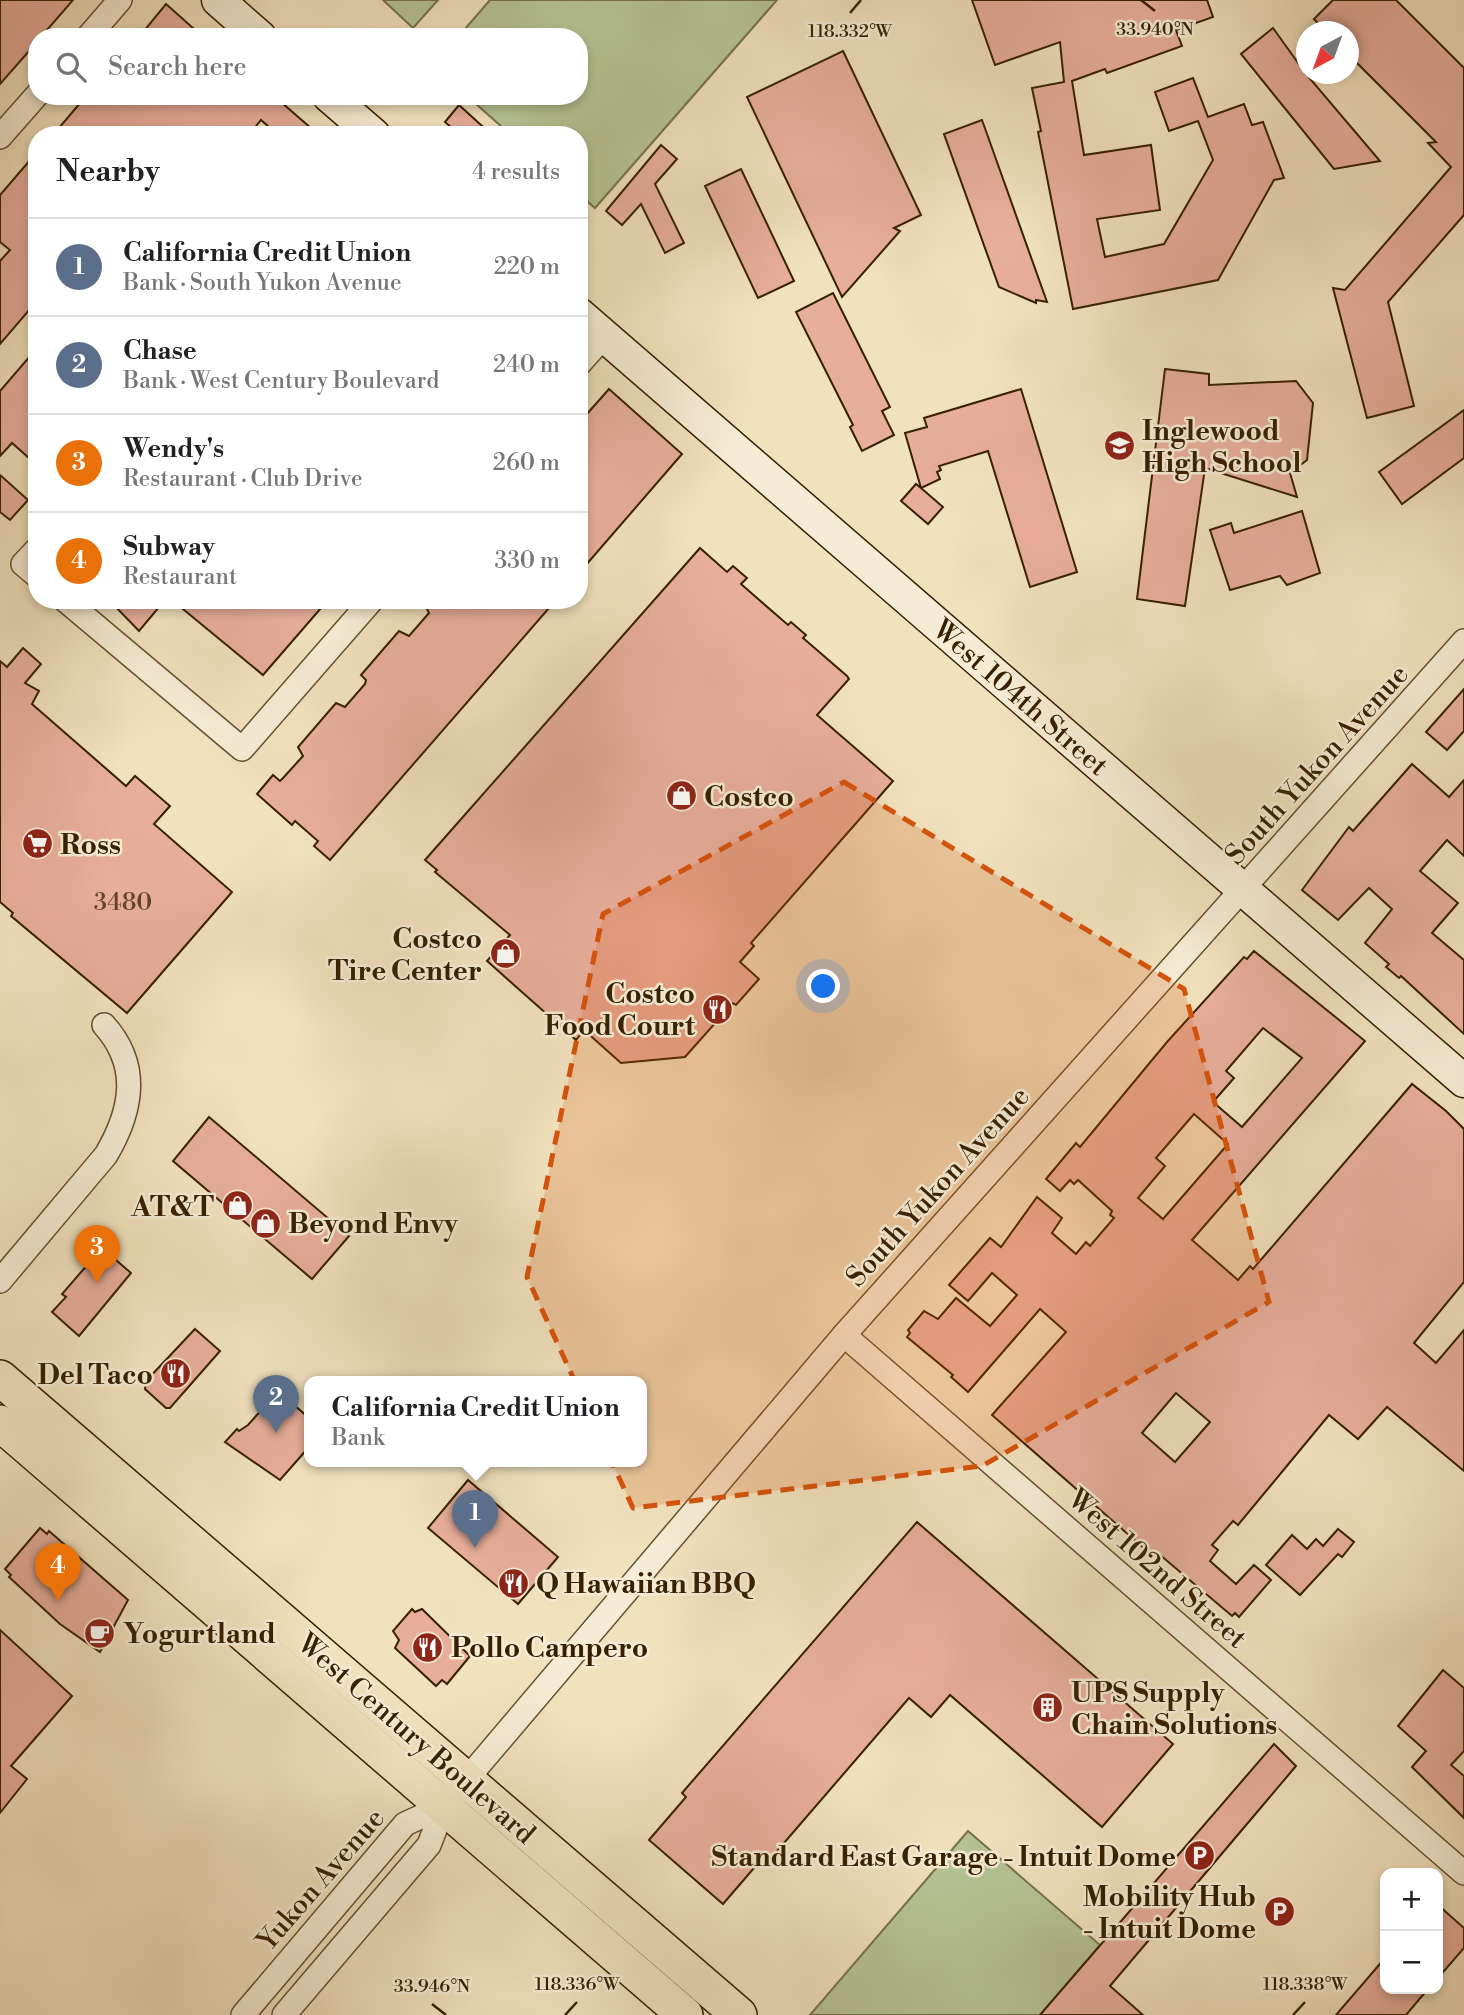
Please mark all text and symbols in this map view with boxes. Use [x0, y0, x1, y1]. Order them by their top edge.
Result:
text: 33.940°N [1116, 18, 1194, 41]
text: 118.332°W [808, 20, 893, 43]
north arrow [1296, 21, 1359, 84]
search box [28, 28, 588, 105]
icon: search [52, 48, 90, 86]
text: Search here [108, 51, 247, 83]
text: Nearby [56, 153, 160, 191]
text: 4 results [472, 158, 560, 186]
text: California Credit Union [123, 237, 411, 269]
text: 1 [73, 253, 85, 281]
text: 220 m [494, 253, 560, 281]
text: Bank · South Yukon Avenue [123, 269, 402, 297]
text: Chase [123, 335, 197, 367]
text: 2 [72, 351, 86, 379]
text: 240 m [493, 351, 560, 379]
text: Bank · West Century Boulevard [123, 367, 439, 395]
place label: Inglewood High School [1142, 414, 1302, 481]
school or university icon: Inglewood High School [1102, 429, 1136, 463]
text: Wendy's [123, 433, 224, 465]
text: 3 [72, 449, 86, 477]
text: 260 m [493, 449, 560, 477]
text: Restaurant · Club Drive [123, 465, 363, 493]
text: Subway [123, 531, 215, 563]
text: 4 [71, 547, 87, 575]
text: 330 m [494, 547, 560, 575]
text: Restaurant [123, 563, 237, 591]
street label: West 104th Street [924, 612, 1115, 784]
street label: South Yukon Avenue [1218, 657, 1416, 873]
shop icon: Costco [664, 779, 698, 813]
place label: Costco [704, 780, 794, 815]
supermarket icon: Ross [20, 827, 54, 861]
place label: Ross [60, 828, 121, 863]
house number: 3480 [94, 888, 152, 918]
place label: Costco Tire Center [328, 922, 482, 989]
shop icon: Costco Tire Center [488, 937, 522, 971]
your location [806, 969, 840, 1003]
place label: Costco Food Court [544, 977, 696, 1044]
restaurant icon: Costco Food Court [701, 992, 735, 1026]
street label: South Yukon Avenue [839, 1079, 1037, 1295]
shop icon: AT&T [220, 1189, 254, 1223]
place label: AT&T [130, 1190, 214, 1225]
shop icon: Beyond Envy [248, 1206, 282, 1240]
place label: Beyond Envy [288, 1207, 459, 1242]
pin: 3 [74, 1225, 120, 1283]
restaurant icon: Del Taco [159, 1357, 193, 1391]
place label: Del Taco [37, 1358, 153, 1393]
pin: 2 [253, 1375, 299, 1433]
popup [304, 1376, 647, 1467]
text: California Credit Union [331, 1392, 620, 1424]
text: Bank [331, 1424, 385, 1452]
street label: West 102nd Street [1060, 1481, 1254, 1656]
pin: 1 [452, 1490, 498, 1548]
pin: 4 [35, 1543, 81, 1601]
restaurant icon: Q Hawaiian BBQ [496, 1566, 530, 1600]
place label: Q Hawaiian BBQ [536, 1567, 756, 1602]
cafe icon: Yogurtland [83, 1616, 117, 1650]
place label: Yogurtland [123, 1617, 276, 1652]
street label: West Century Boulevard [289, 1626, 542, 1852]
restaurant icon: Pollo Campero [411, 1630, 445, 1664]
place label: Pollo Campero [451, 1631, 648, 1666]
place label: UPS Supply Chain Solutions [1071, 1676, 1277, 1743]
building icon: UPS Supply Chain Solutions [1031, 1691, 1065, 1725]
street label: Yukon Avenue [248, 1802, 393, 1960]
parking icon: Standard East Garage - Intuit Dome [1182, 1839, 1216, 1873]
place label: Standard East Garage - Intuit Dome [711, 1840, 1176, 1875]
map controls [1380, 1868, 1443, 1994]
button: + [1380, 1868, 1443, 1931]
place label: Mobility Hub - Intuit Dome [1082, 1880, 1256, 1947]
parking icon: Mobility Hub - Intuit Dome [1262, 1895, 1296, 1929]
button: − [1380, 1931, 1443, 1994]
text: 118.336°W [535, 1973, 620, 1996]
text: 118.338°W [1263, 1973, 1348, 1996]
text: 33.946°N [394, 1975, 471, 1998]

